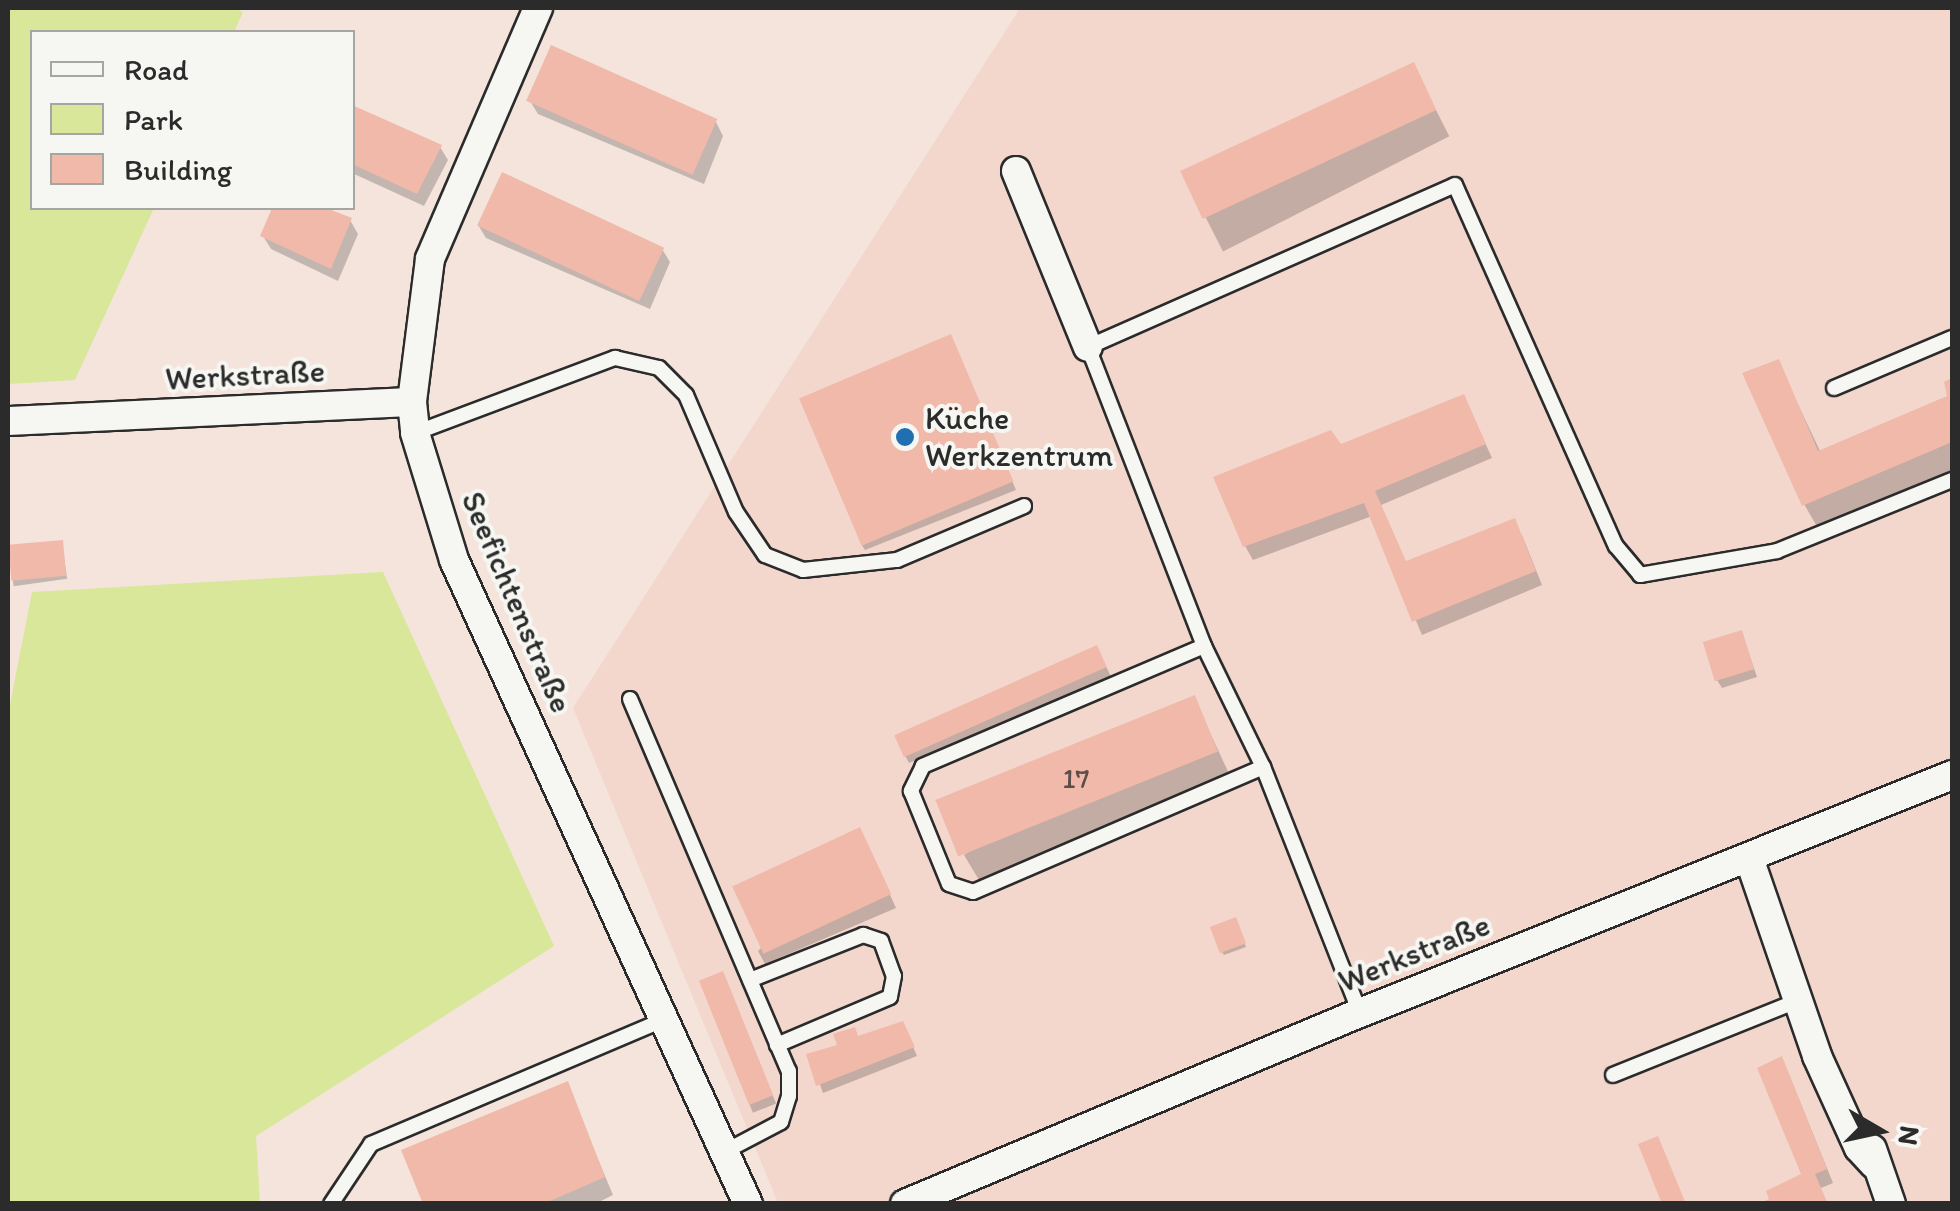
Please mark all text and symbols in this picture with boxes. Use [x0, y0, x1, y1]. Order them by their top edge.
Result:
legend [30, 30, 355, 210]
text: Road [124, 51, 189, 88]
text: Park [124, 101, 183, 138]
text: Building [124, 151, 232, 188]
street label: Werkstraße [164, 352, 326, 398]
place label: Küche Werkzentrum [925, 400, 1113, 475]
marker: Küche Werkzentrum [894, 426, 916, 448]
street label: Seefichtenstraße [453, 486, 581, 718]
house number: 17 [1063, 761, 1089, 795]
street label: Werkstraße [1333, 905, 1495, 1001]
north arrow [1830, 1081, 1930, 1181]
text: N [1891, 1124, 1928, 1148]

